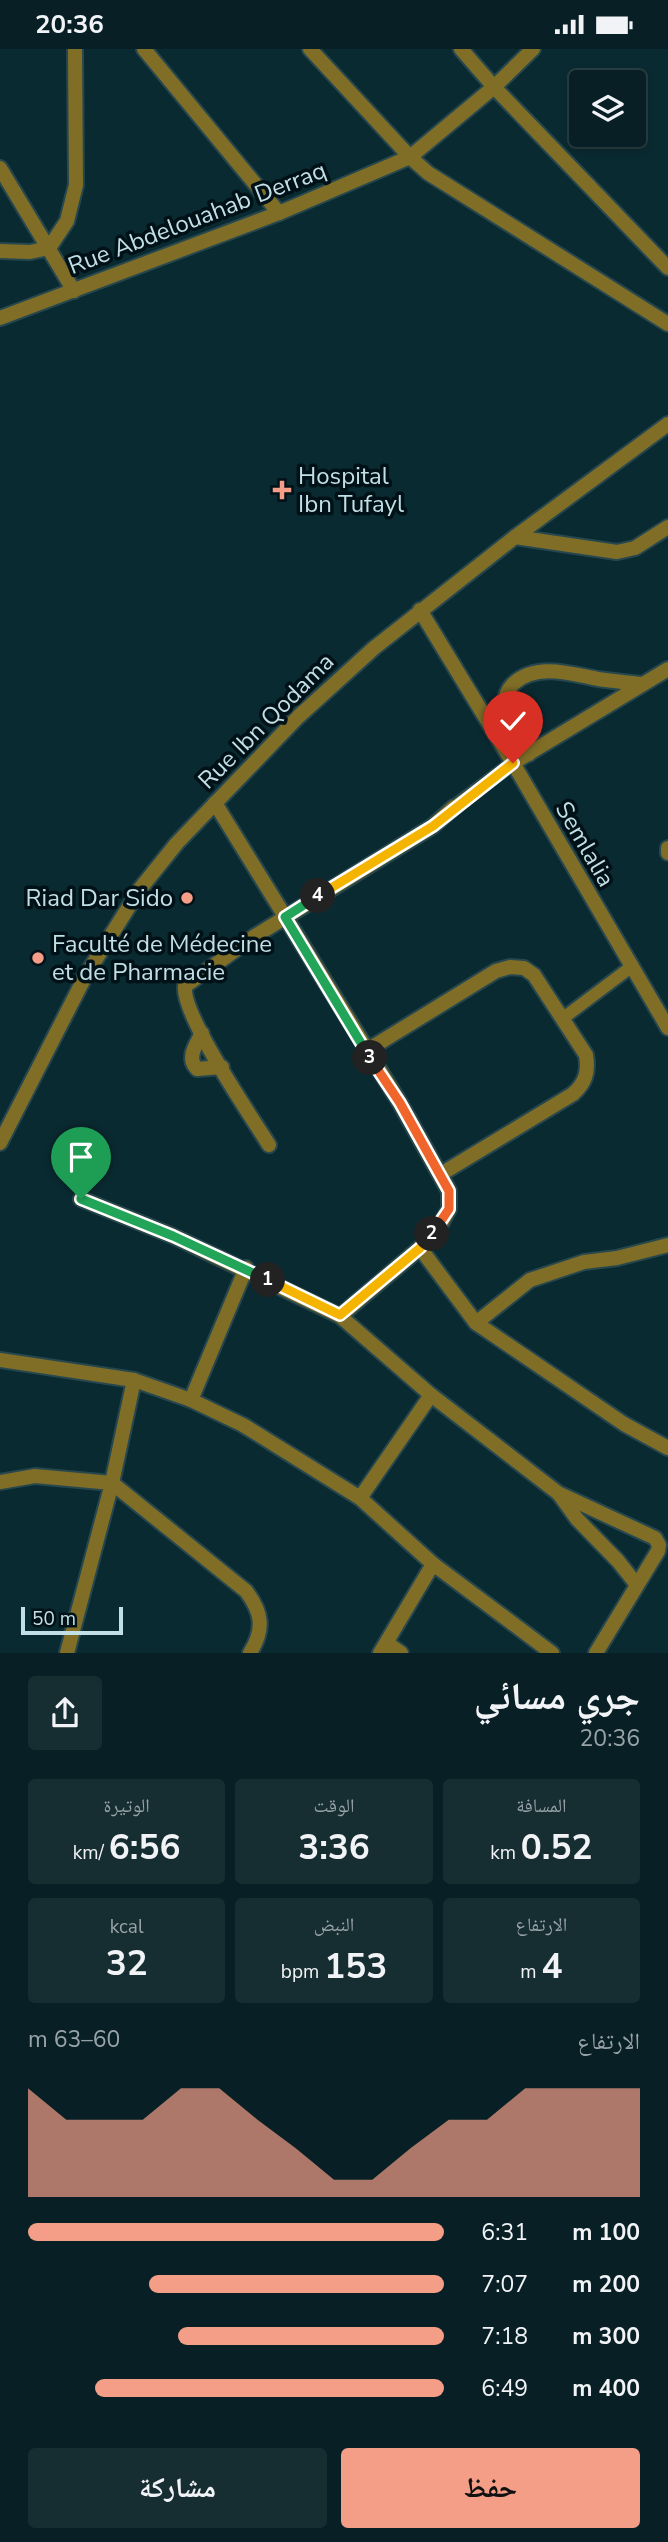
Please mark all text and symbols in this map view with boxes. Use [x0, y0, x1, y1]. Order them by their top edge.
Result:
text: 20:36 [35, 7, 104, 42]
map controls [569, 70, 646, 147]
button: layers [569, 70, 646, 147]
street label: Rue Abdelouahab Derraq [63, 154, 331, 282]
place label: Hospital Ibn Tufayl [298, 460, 404, 520]
marker: Hospital Ibn Tufayl [272, 480, 292, 500]
street label: Rue Ibn Qodama [191, 646, 341, 796]
pin [483, 691, 543, 763]
icon: check [494, 702, 532, 740]
street label: Semlalia [548, 796, 622, 892]
pin: 4 [300, 879, 336, 913]
place label: Riad Dar Sido [26, 882, 173, 914]
text: 4 [312, 882, 323, 908]
marker: Riad Dar Sido [179, 890, 195, 906]
place label: Faculté de Médecine et de Pharmacie [52, 928, 272, 988]
marker: Faculté de Médecine et de Pharmacie [30, 950, 46, 966]
pin: 3 [352, 1041, 388, 1075]
text: 3 [364, 1044, 375, 1070]
pin [51, 1127, 111, 1199]
icon: arrive [62, 1138, 100, 1176]
pin: 2 [414, 1217, 450, 1251]
text: 2 [426, 1220, 437, 1246]
pin: 1 [250, 1263, 286, 1297]
text: 1 [262, 1266, 273, 1292]
scale bar [21, 1604, 122, 1636]
text: 50 m [32, 1606, 76, 1632]
text: جري مسائي [474, 1671, 640, 1722]
button: share [28, 1676, 102, 1750]
text: 20:36 [580, 1723, 640, 1754]
text: الوتيرة [104, 1793, 150, 1819]
text: الوقت [314, 1793, 354, 1819]
text: المسافة [516, 1793, 567, 1819]
text: 6:56 [109, 1824, 181, 1871]
text: 3:36 [298, 1824, 370, 1871]
text: 0.52 [521, 1824, 593, 1871]
text: /km [73, 1840, 109, 1866]
text: km [490, 1840, 521, 1866]
text: النبض [314, 1912, 354, 1938]
text: الارتفاع [515, 1912, 567, 1938]
text: kcal [110, 1914, 144, 1940]
text: 32 [106, 1940, 148, 1987]
text: 153 [324, 1943, 387, 1990]
text: 4 [541, 1943, 562, 1990]
text: bpm [281, 1959, 324, 1985]
text: m [520, 1959, 541, 1985]
text: 60–63 m [28, 2024, 120, 2055]
text: الارتفاع [577, 2026, 640, 2057]
text: 6:31 [481, 2217, 528, 2248]
text: 100 m [572, 2217, 640, 2248]
text: 7:07 [481, 2269, 528, 2300]
text: 200 m [572, 2269, 640, 2300]
text: 7:18 [481, 2321, 528, 2352]
text: 300 m [572, 2321, 640, 2352]
text: 6:49 [481, 2373, 528, 2404]
text: 400 m [572, 2373, 640, 2404]
button: مشاركة [28, 2448, 327, 2528]
button: حفظ [341, 2448, 640, 2528]

